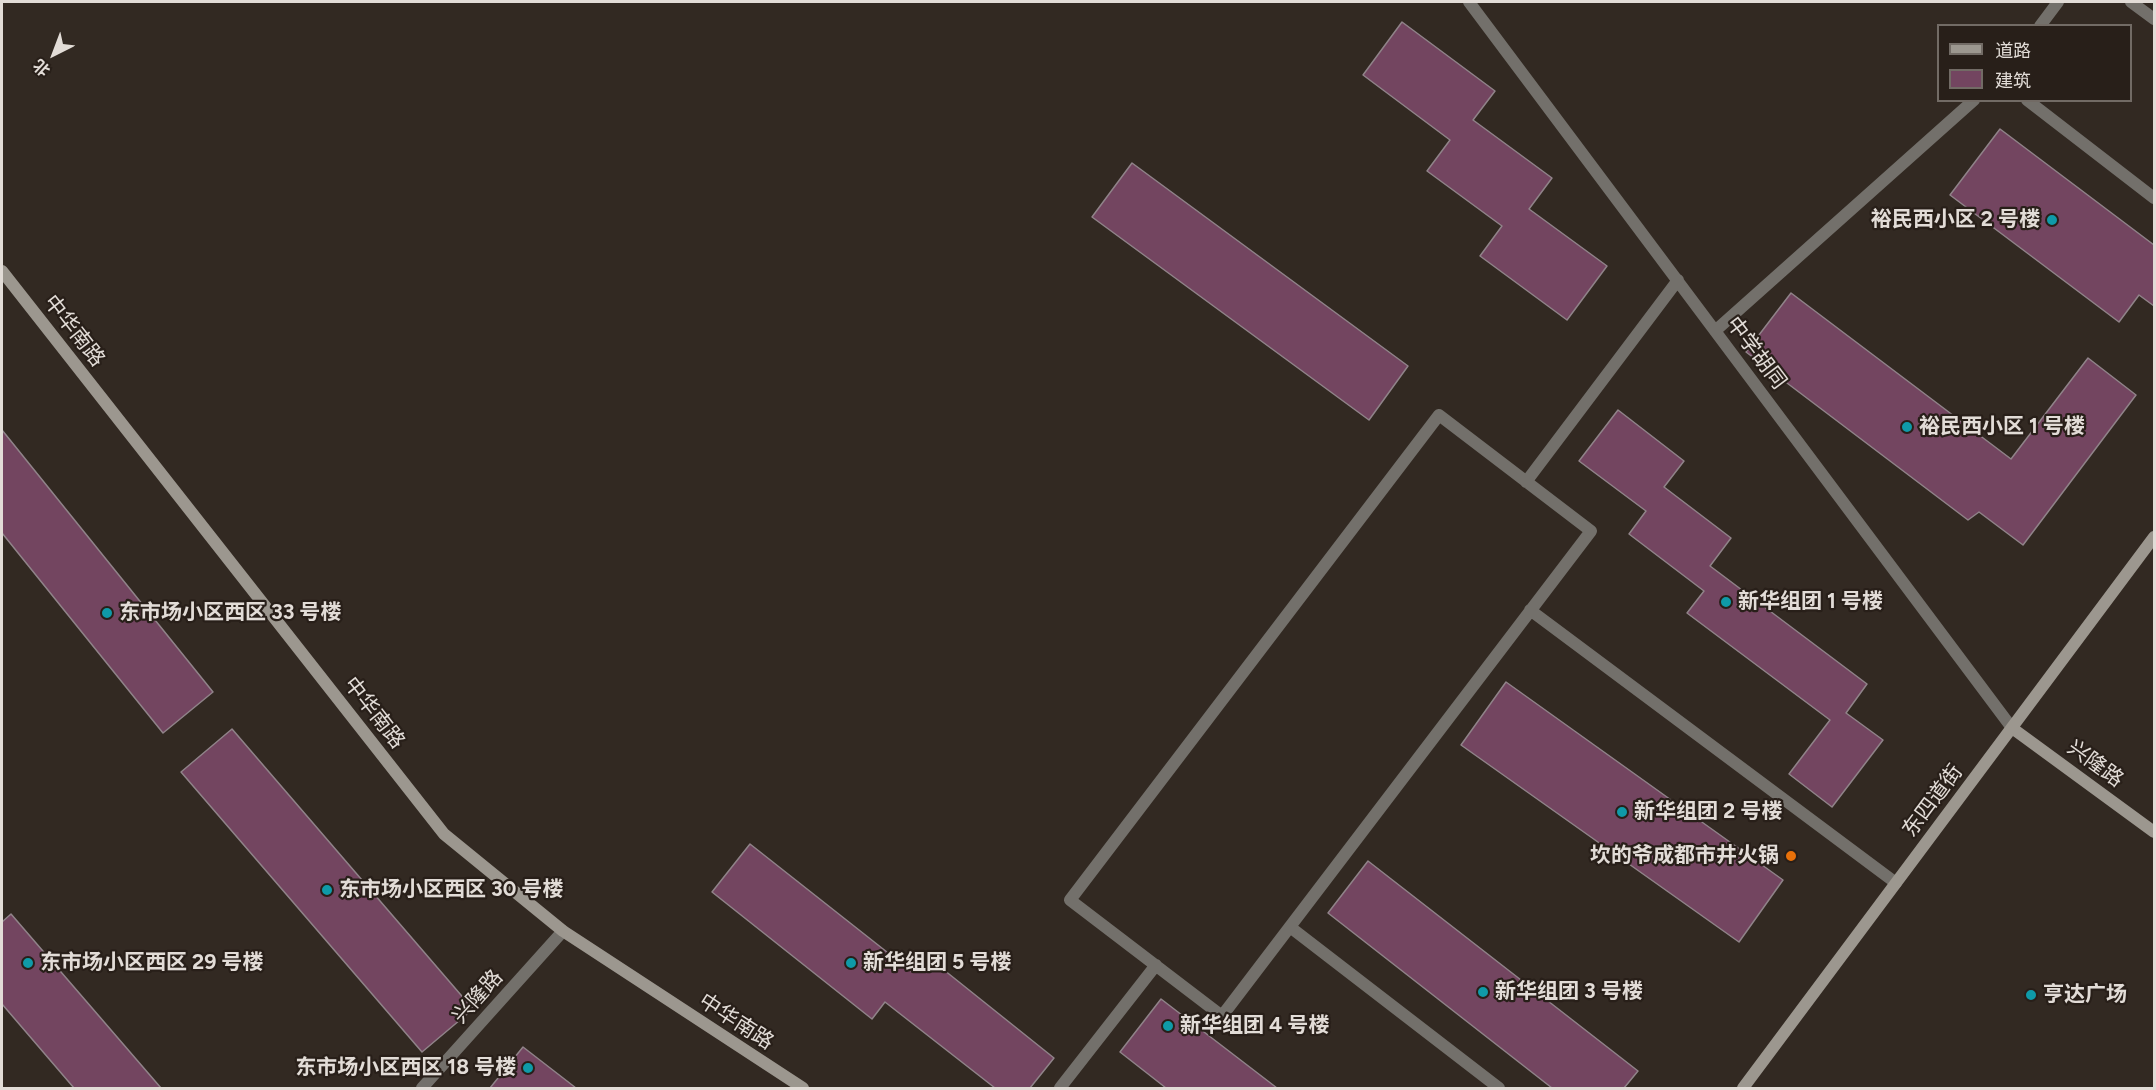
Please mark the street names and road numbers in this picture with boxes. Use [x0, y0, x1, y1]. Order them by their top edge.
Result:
street label: 中华南路 [38, 290, 110, 372]
street label: 中学胡同 [1721, 312, 1791, 394]
street label: 中华南路 [338, 672, 410, 754]
street label: 兴隆路 [2062, 735, 2128, 793]
street label: 东四道街 [1898, 760, 1968, 842]
street label: 兴隆路 [448, 965, 508, 1029]
street label: 中华南路 [694, 989, 778, 1055]

